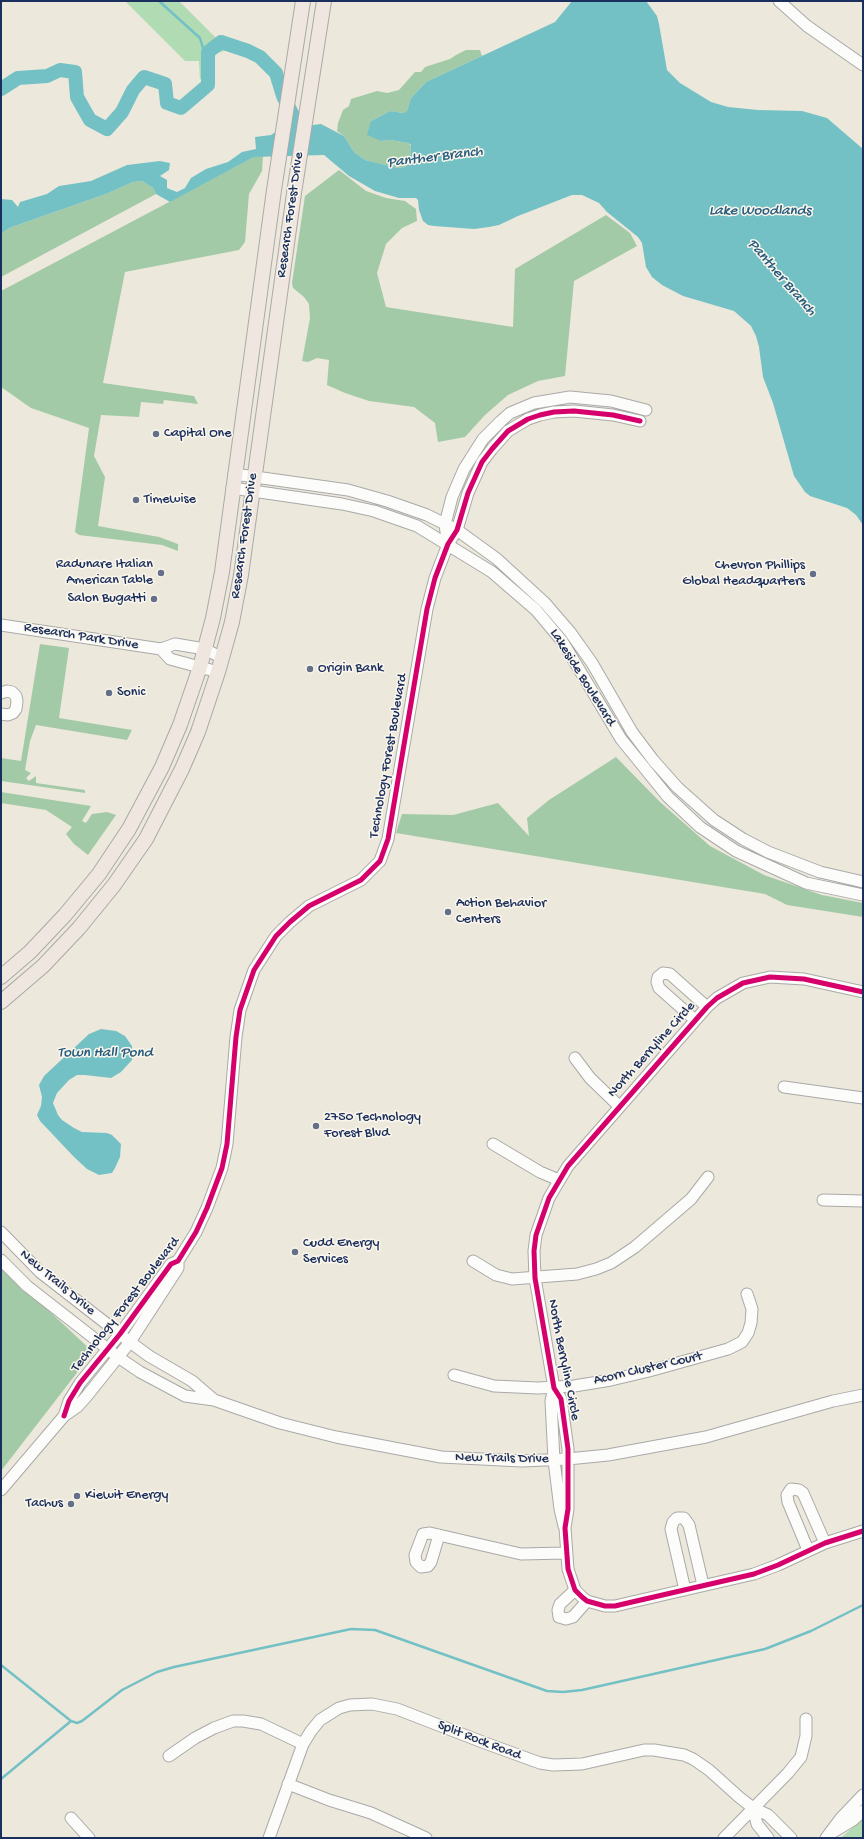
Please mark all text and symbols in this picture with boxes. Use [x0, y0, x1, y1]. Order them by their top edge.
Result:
water label: Panther Branch [386, 143, 484, 173]
street label: Research Forest Drive [274, 151, 308, 279]
water label: Lake Woodlands [709, 203, 811, 221]
water label: Panther Branch [743, 236, 819, 320]
place label: Capital One [164, 426, 231, 442]
marker: Capital One [151, 429, 161, 439]
street label: Research Forest Drive [228, 472, 262, 600]
place label: Timewise [144, 492, 196, 508]
marker: Timewise [131, 495, 141, 505]
place label: Radunare Italian American Table [56, 557, 153, 590]
place label: Chevron Phillips Global Headquarters [682, 558, 805, 590]
marker: Radunare Italian American Table [156, 568, 166, 578]
marker: Chevron Phillips Global Headquarters [808, 569, 818, 579]
place label: Salon Bugatti [67, 591, 146, 607]
marker: Salon Bugatti [149, 594, 159, 604]
street label: Research Park Drive [23, 620, 139, 654]
street label: Lakeside Boulevard [545, 626, 619, 730]
place label: Origin Bank [318, 661, 383, 677]
marker: Origin Bank [305, 664, 315, 674]
street label: Technology Forest Boulevard [366, 673, 412, 839]
place label: Sonic [117, 685, 145, 701]
marker: Sonic [104, 688, 114, 698]
place label: Action Behavior Centers [456, 896, 546, 928]
marker: Action Behavior Centers [443, 907, 453, 917]
street label: North Berryline Circle [605, 999, 699, 1101]
water label: Town Hall Pond [58, 1045, 152, 1063]
place label: 2750 Technology Forest Blvd [324, 1110, 421, 1142]
marker: 2750 Technology Forest Blvd [311, 1121, 321, 1131]
street label: Technology Forest Boulevard [68, 1234, 184, 1376]
place label: Cudd Energy Services [303, 1236, 379, 1268]
street label: New Trails Drive [16, 1246, 98, 1320]
marker: Cudd Energy Services [290, 1247, 300, 1257]
street label: North Berryline Circle [543, 1298, 583, 1422]
street label: Acorn Cluster Court [592, 1348, 704, 1390]
street label: New Trails Drive [455, 1450, 549, 1468]
place label: Kiewit Energy [85, 1488, 168, 1504]
marker: Kiewit Energy [72, 1491, 82, 1501]
place label: Tachus [26, 1496, 63, 1512]
marker: Tachus [66, 1499, 76, 1509]
street label: Split Rock Road [435, 1717, 523, 1765]

